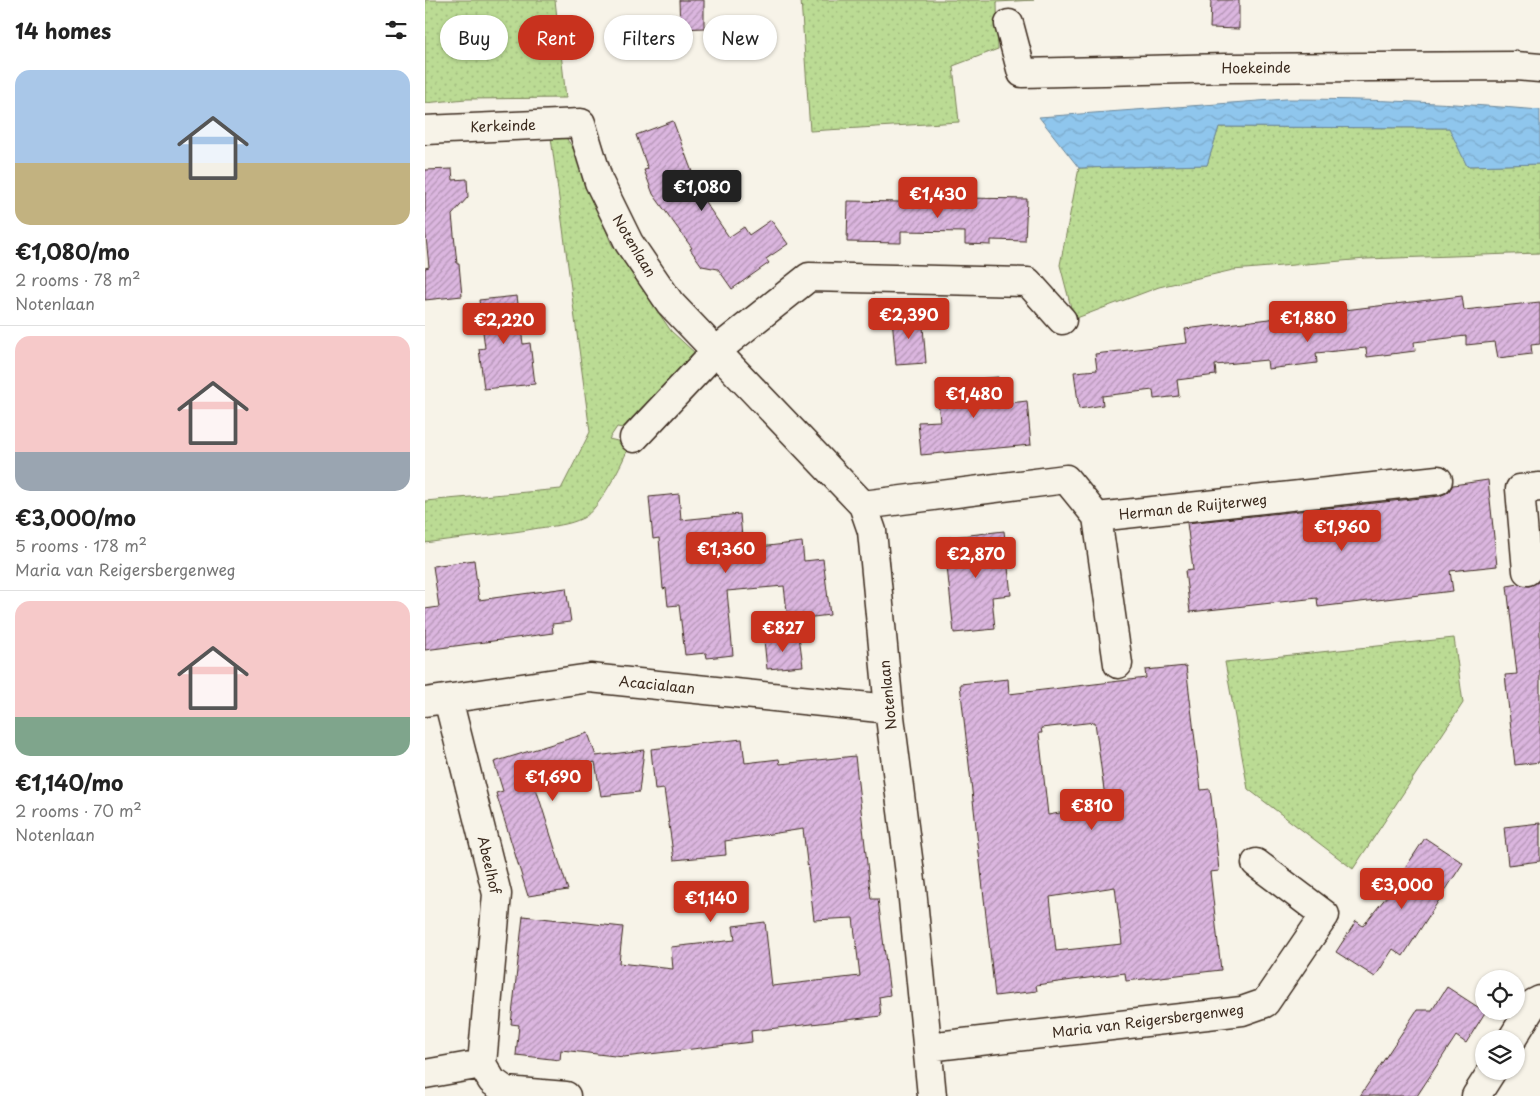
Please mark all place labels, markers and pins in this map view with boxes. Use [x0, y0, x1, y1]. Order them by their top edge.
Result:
pin: €1,080 [661, 170, 743, 212]
pin: €1,430 [897, 176, 979, 219]
pin: €2,390 [868, 298, 950, 340]
pin: €1,880 [1267, 300, 1349, 343]
pin: €2,220 [463, 302, 545, 345]
pin: €1,480 [933, 376, 1015, 419]
pin: €1,960 [1301, 510, 1383, 552]
pin: €1,360 [685, 532, 767, 574]
pin: €2,870 [935, 536, 1017, 579]
pin: €827 [753, 610, 813, 653]
pin: €1,690 [512, 760, 594, 802]
pin: €810 [1062, 788, 1122, 831]
pin: €3,000 [1361, 868, 1443, 910]
pin: €1,140 [670, 880, 752, 923]

